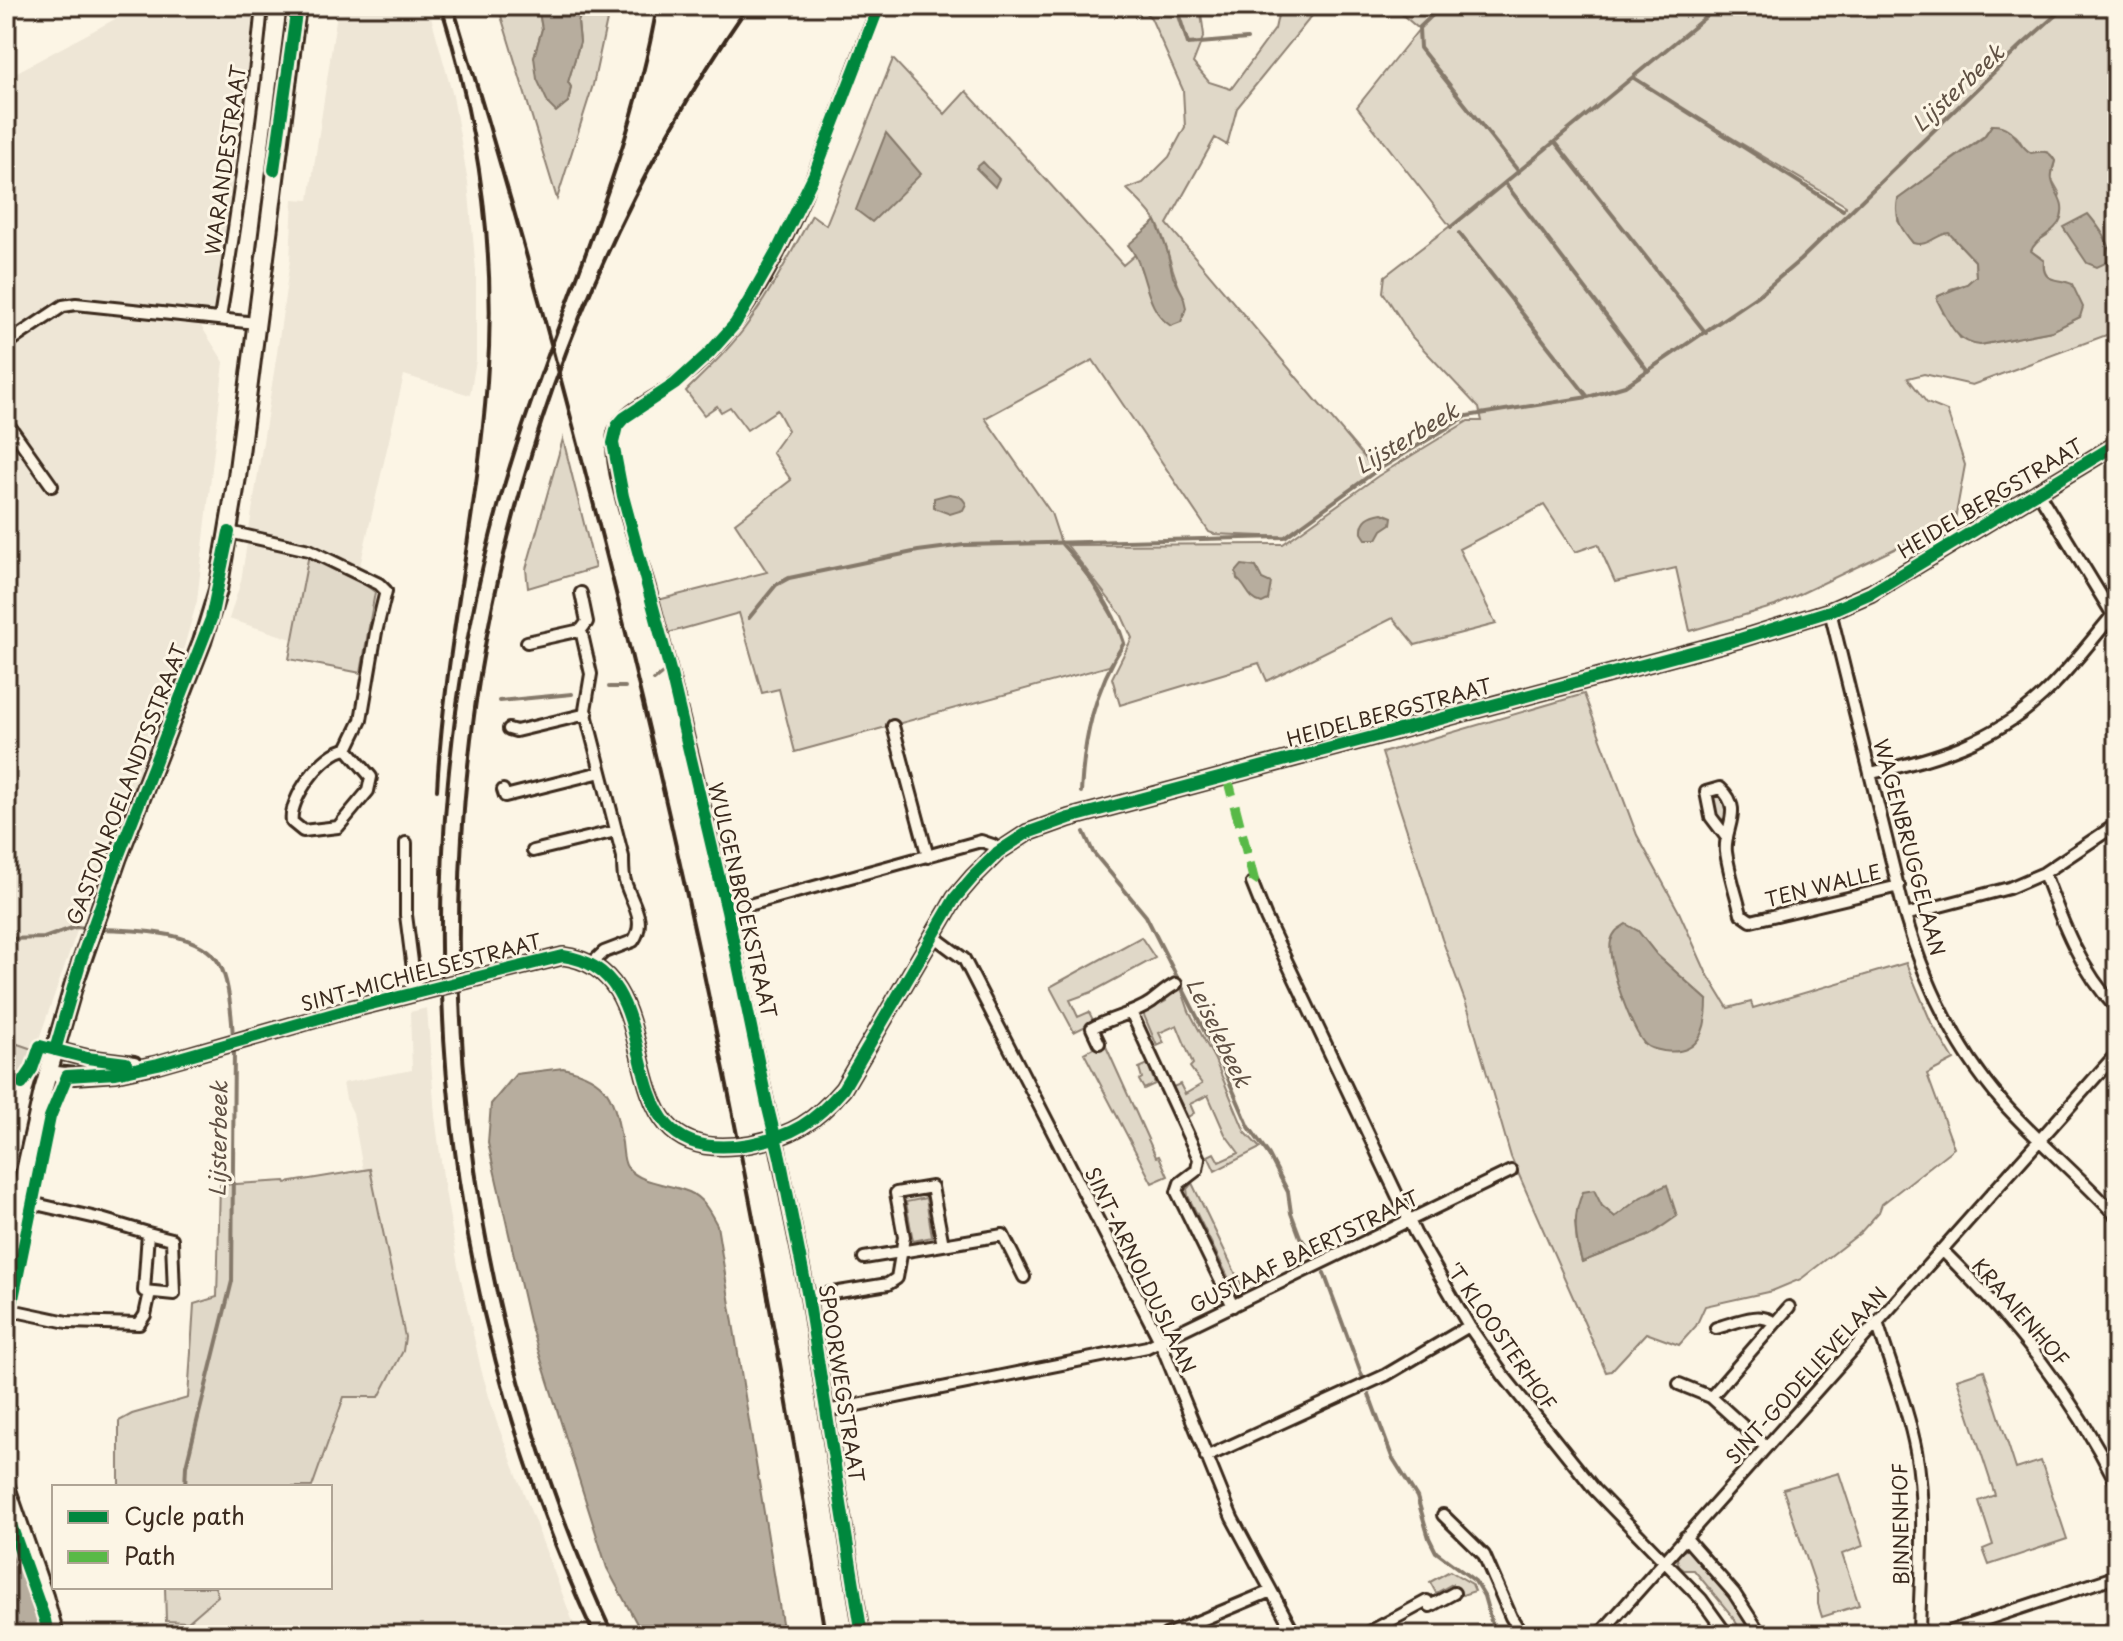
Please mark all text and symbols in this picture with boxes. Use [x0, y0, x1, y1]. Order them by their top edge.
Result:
water label: Lijsterbeek [1903, 34, 2012, 138]
street label: WARANDESTRAAT [197, 63, 253, 257]
water label: Lijsterbeek [1348, 392, 1465, 481]
street label: HEIDELBERGSTRAAT [1892, 431, 2089, 565]
street label: GASTON ROELANDTSSTRAAT [58, 639, 194, 929]
street label: HEIDELBERGSTRAAT [1283, 670, 1495, 754]
street label: WAGENBRUGGELAAN [1867, 735, 1953, 959]
street label: WULGENBROEKSTRAAT [701, 779, 785, 1021]
street label: TEN WALLE [1762, 856, 1884, 914]
street label: SINT-MICHIELSESTRAAT [297, 925, 545, 1019]
water label: Leiselebeek [1179, 972, 1261, 1094]
water label: Lijsterbeek [199, 1079, 235, 1197]
street label: SINT-ARNOLDUSLAAN [1078, 1162, 1204, 1378]
street label: GUSTAAF BAERTSTRAAT [1184, 1182, 1424, 1320]
street label: KRAAIENHOF [1965, 1251, 2077, 1373]
street label: 'T KLOOSTERHOF [1440, 1256, 1564, 1416]
street label: SINT-GODELIEVELAAN [1718, 1280, 1894, 1470]
street label: SPOORWEGSTRAAT [812, 1282, 873, 1484]
street label: BINNENHOF [1884, 1463, 1916, 1585]
legend [52, 1485, 332, 1589]
text: Cycle path [124, 1497, 245, 1533]
text: Path [124, 1537, 176, 1573]

